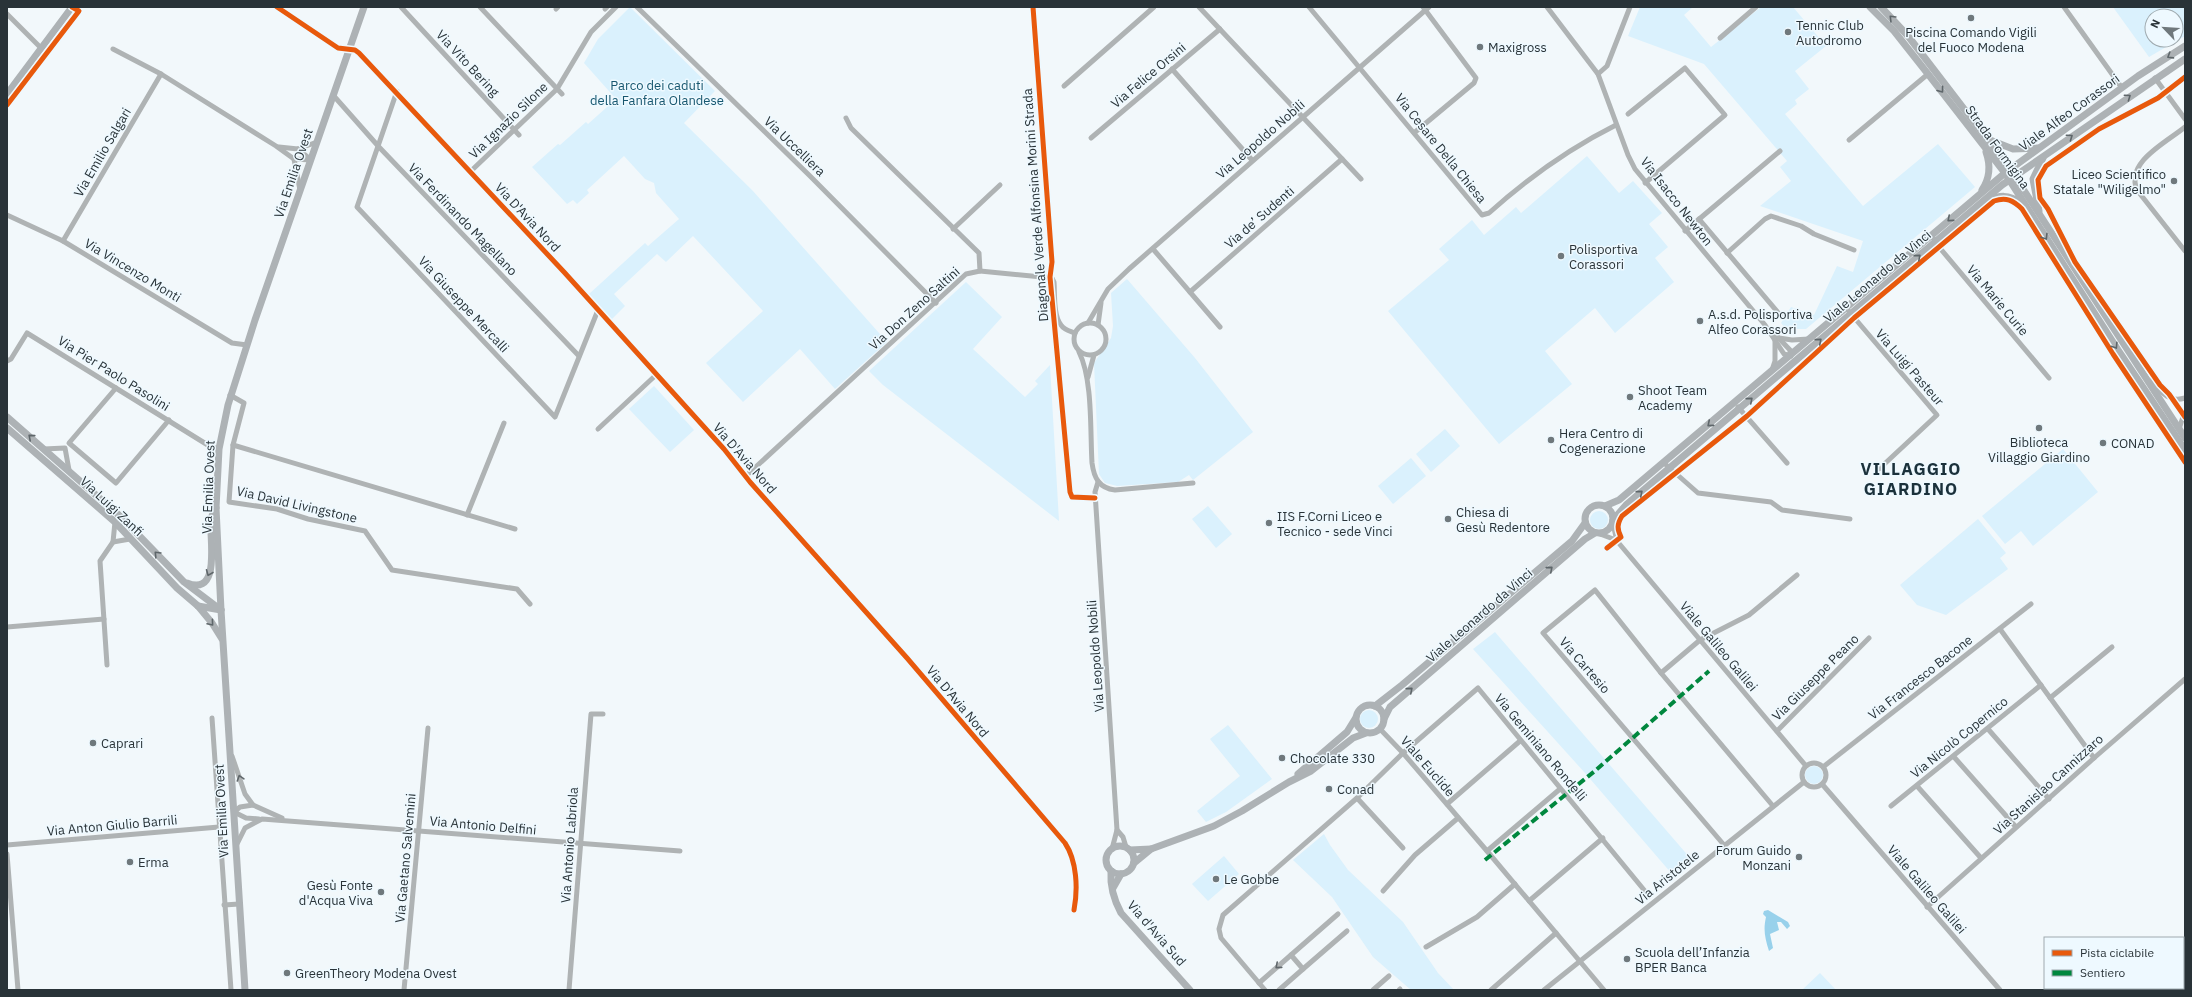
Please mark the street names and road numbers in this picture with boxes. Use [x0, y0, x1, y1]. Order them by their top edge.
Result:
street label: Via Vito Bering [432, 26, 503, 100]
street label: Via Felice Orsini [1107, 39, 1189, 112]
street label: Viale Alfeo Corassori [2016, 70, 2123, 155]
street label: Via Ignazio Silone [465, 78, 551, 162]
street label: Diagonale Verde Alfonsina Morini Strada [1019, 88, 1052, 322]
street label: Via Cesare Della Chiesa [1391, 90, 1490, 207]
street label: Via Leopoldo Nobili [1212, 96, 1308, 183]
street label: Strada Formigina [1962, 102, 2034, 193]
street label: Via Emilio Salgari [70, 105, 135, 200]
street label: Via Uccelliera [760, 113, 829, 180]
street label: Via Emilia Ovest [270, 126, 317, 220]
street label: Via Isacco Newton [1637, 153, 1717, 249]
street label: Via Ferdinando Magellano [404, 159, 521, 279]
street label: Via D'Avia Nord [491, 179, 564, 256]
street label: Via de’ Sudenti [1221, 182, 1298, 252]
street label: Viale Leonardo da Vinci [1820, 226, 1935, 326]
street label: Via Vincenzo Monti [81, 235, 184, 306]
street label: Via Giuseppe Mercalli [415, 253, 513, 356]
street label: Via Marie Curie [1963, 261, 2032, 339]
street label: Via Don Zeno Saltini [865, 263, 963, 354]
street label: Via Luigi Pasteur [1872, 325, 1948, 409]
street label: Via Pier Paolo Pasolini [55, 332, 173, 415]
street label: Via D'Avia Nord [709, 419, 780, 497]
street label: Via Emilia Ovest [198, 440, 219, 534]
street label: Via Luigi Zanfi [76, 473, 147, 540]
street label: Via David Livingstone [235, 482, 359, 527]
street label: Viale Leonardo da Vinci [1423, 565, 1536, 666]
street label: Viale Galileo Galilei [1676, 598, 1761, 695]
street label: Via Leopoldo Nobili [1083, 599, 1108, 713]
street label: Via Giuseppe Peano [1768, 630, 1862, 724]
street label: Via Francesco Bacone [1865, 631, 1976, 723]
street label: Via Cartesio [1555, 634, 1614, 697]
street label: Via D'Avia Nord [923, 662, 993, 741]
street label: Via Geminiano Rondelli [1491, 690, 1591, 804]
street label: Via Nicolò Copernico [1907, 693, 2011, 782]
street label: Via Stanislao Cannizzaro [1990, 731, 2107, 838]
street label: Viale Euclide [1397, 733, 1459, 800]
street label: Via Emilia Ovest [211, 764, 232, 858]
street label: Via Antonio Labriola [557, 786, 582, 904]
street label: Via Gaetano Salvemini [391, 793, 420, 924]
street label: Via Anton Giulio Barrili [46, 811, 178, 840]
street label: Via Antonio Delfini [429, 812, 537, 839]
street label: Viale Galileo Galilei [1883, 841, 1970, 937]
street label: Via Aristotele [1632, 846, 1703, 909]
street label: Via d'Avia Sud [1123, 897, 1190, 970]

